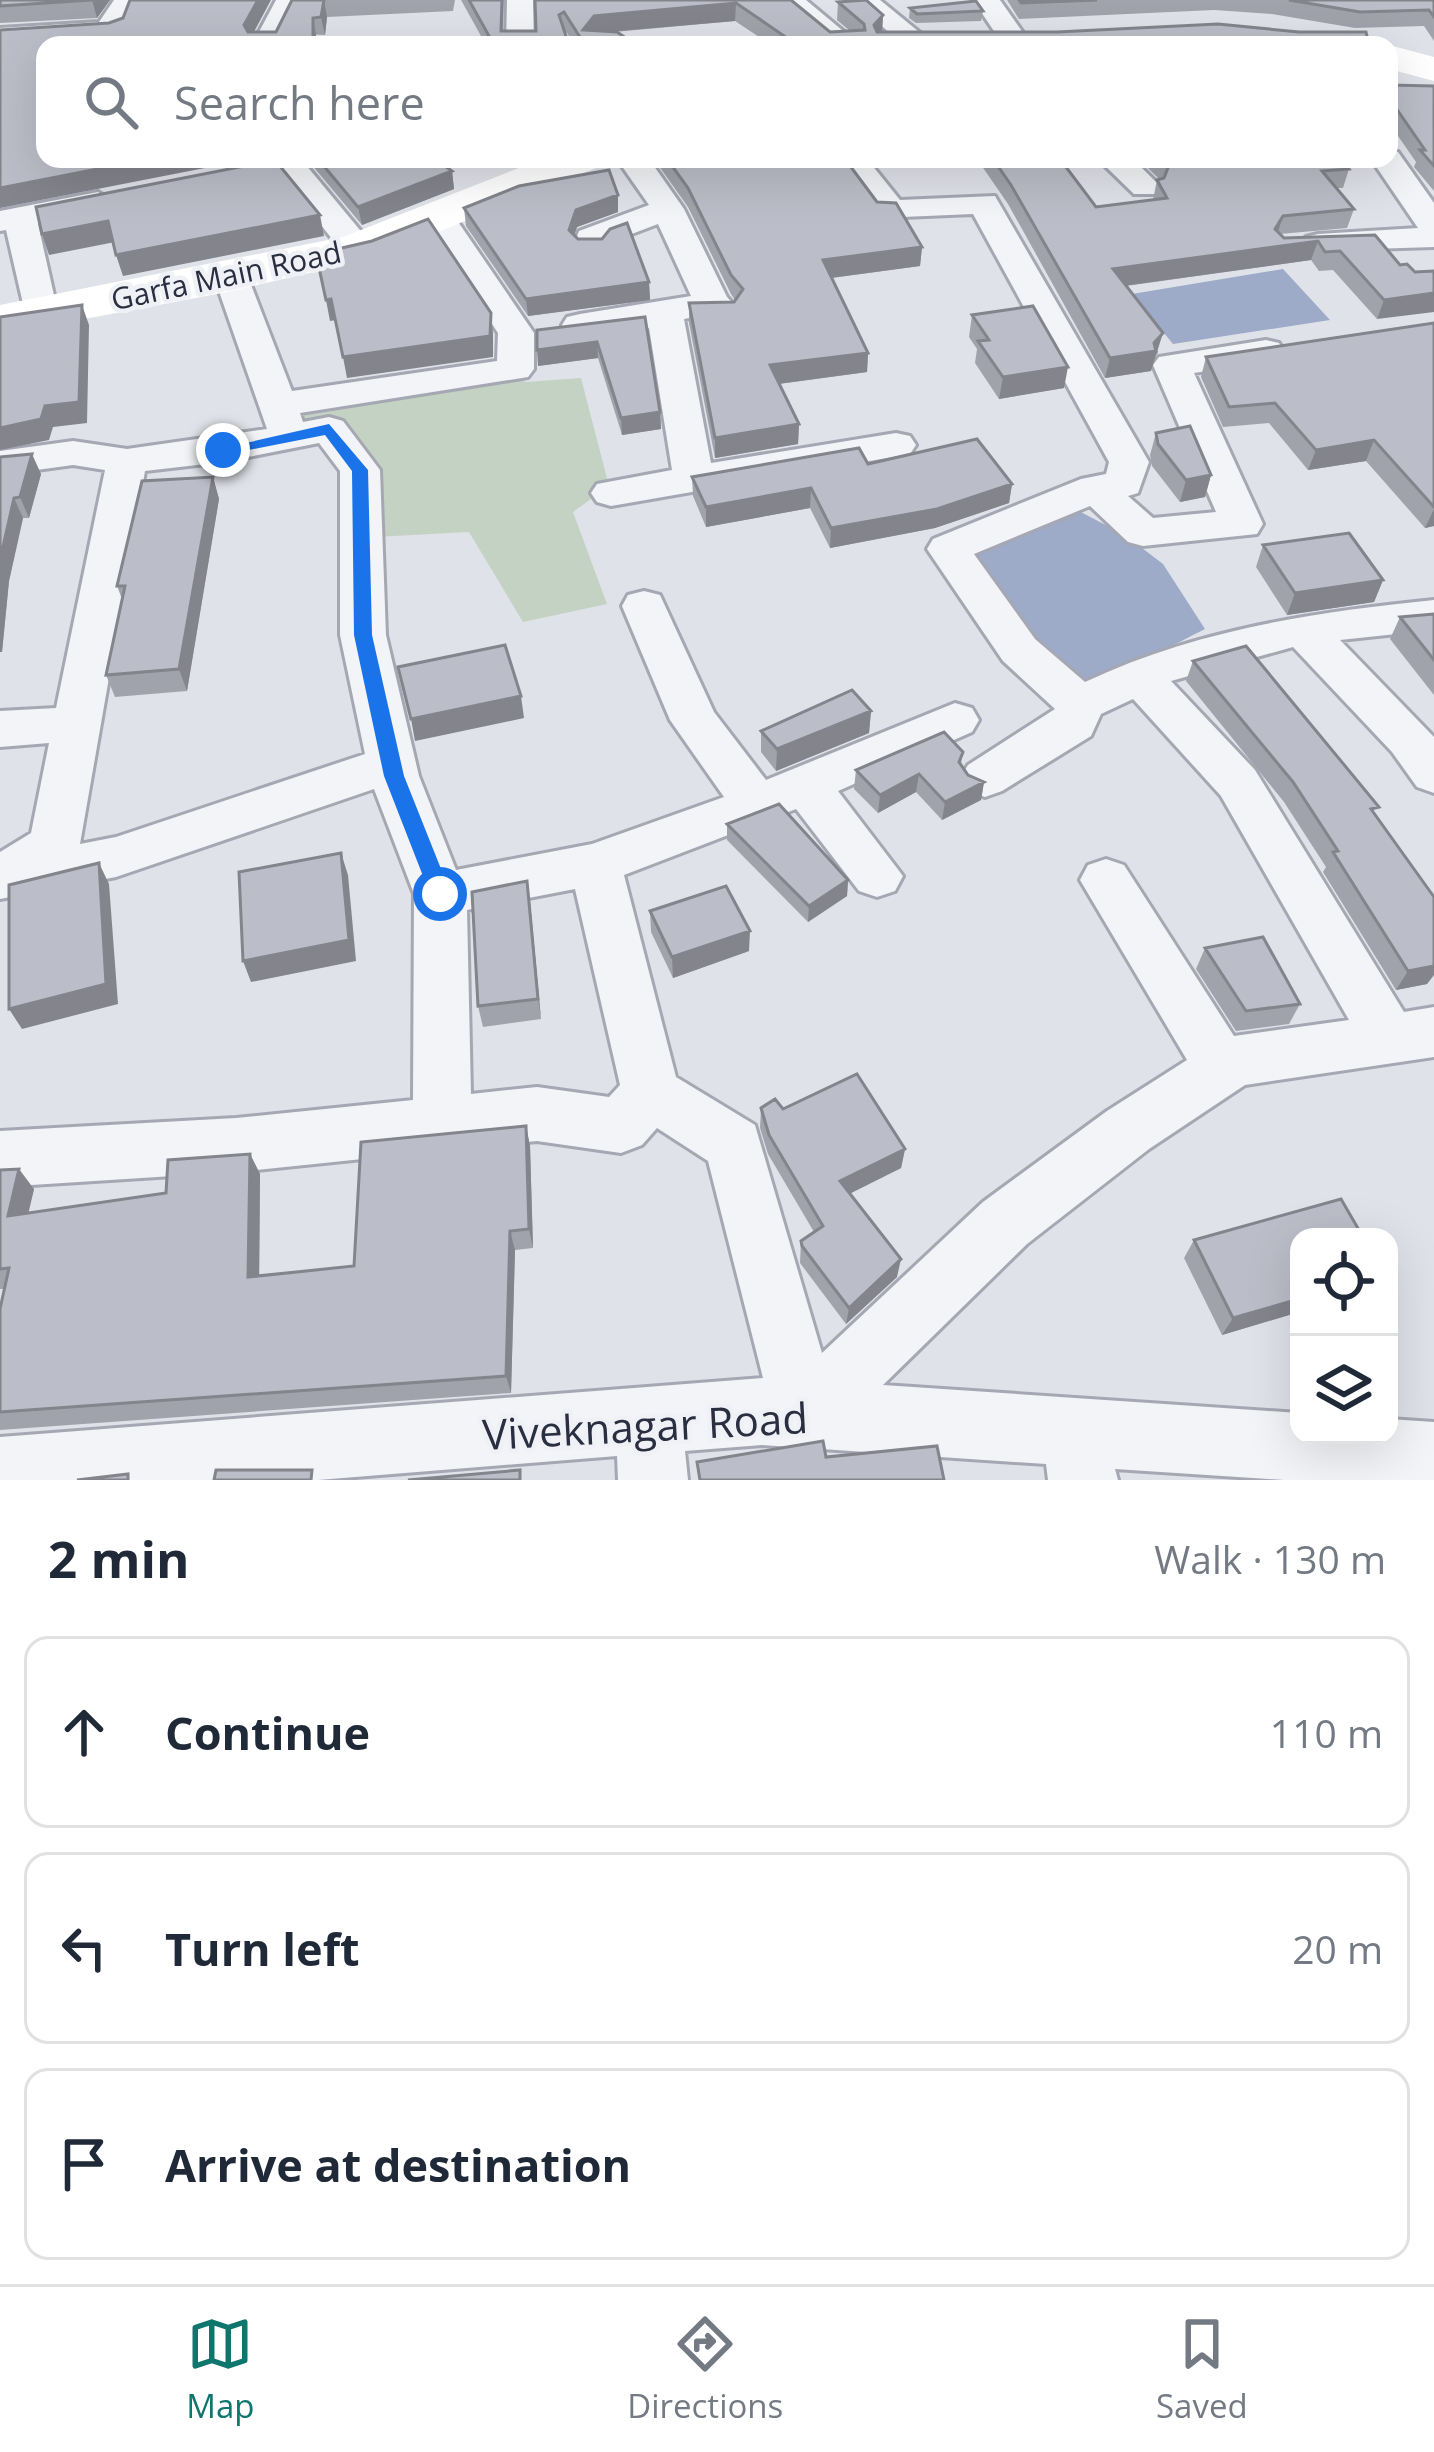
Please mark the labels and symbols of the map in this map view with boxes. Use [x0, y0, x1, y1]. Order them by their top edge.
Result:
street label: Garfa Main Road [107, 231, 345, 319]
route end [196, 423, 250, 477]
route start [413, 867, 467, 921]
street label: Viveknagar Road [481, 1388, 809, 1462]

